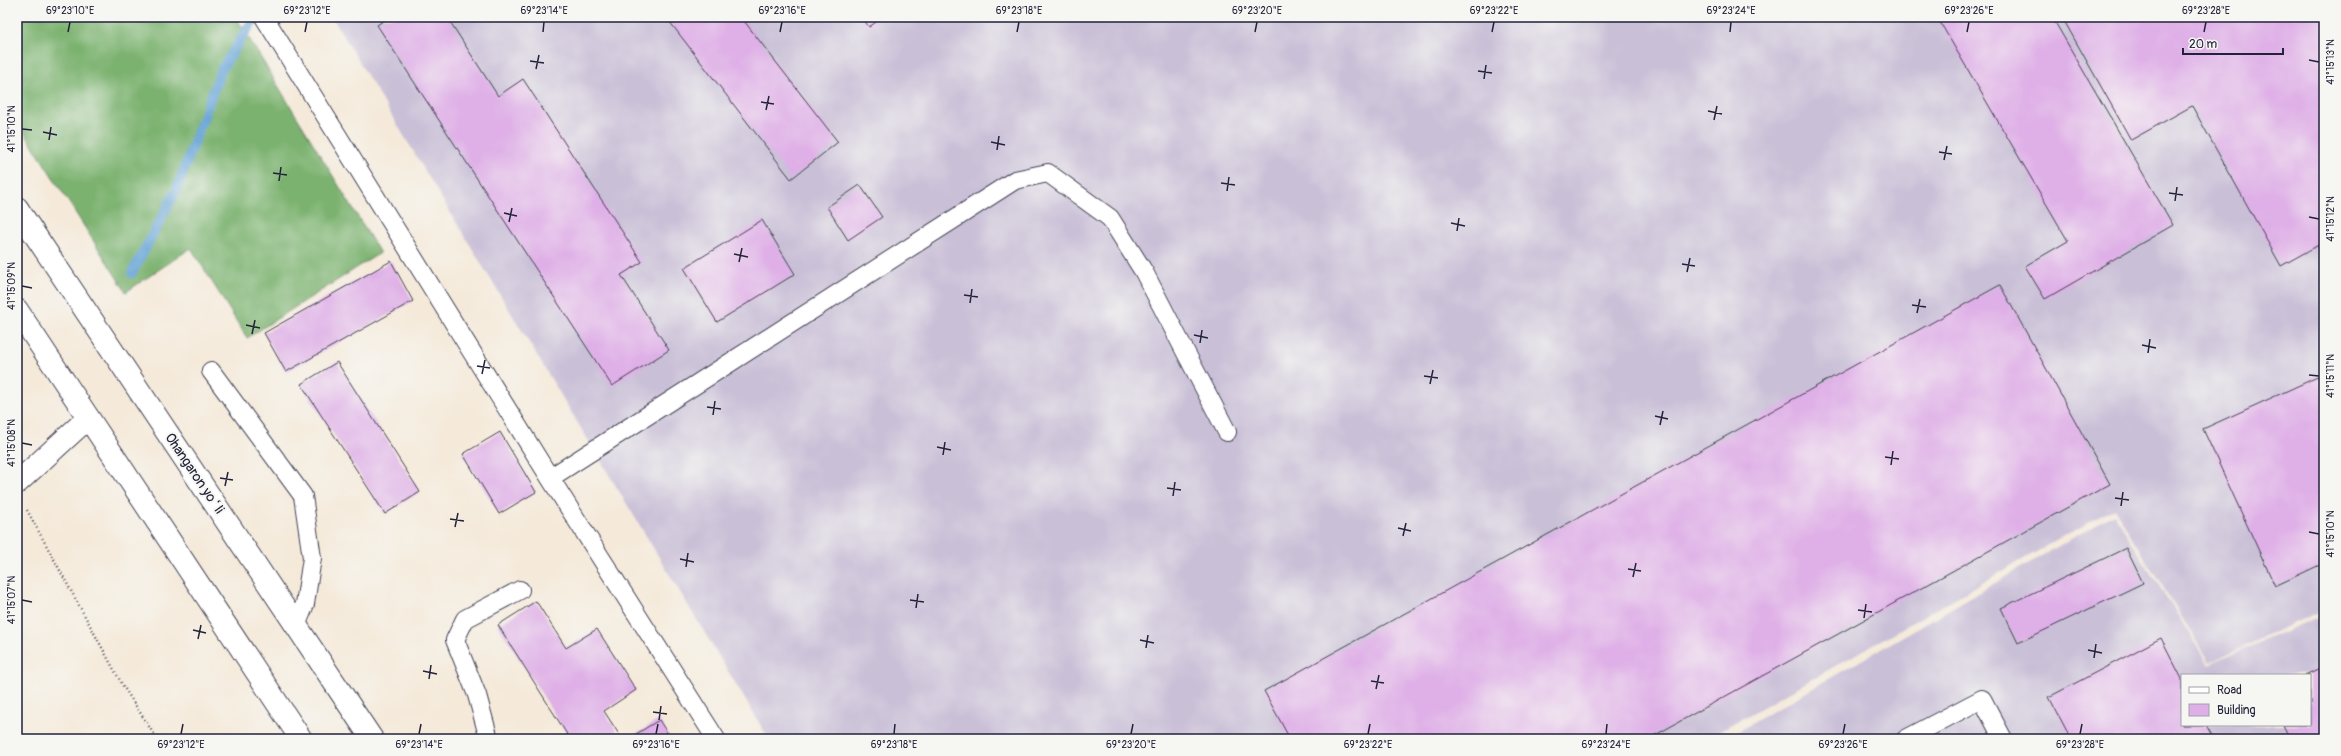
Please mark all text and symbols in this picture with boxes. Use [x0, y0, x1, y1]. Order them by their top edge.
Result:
text: 69°23'10"E [46, 5, 94, 17]
text: 69°23'12"E [284, 5, 330, 17]
text: 69°23'14"E [520, 5, 568, 17]
text: 69°23'16"E [758, 5, 806, 17]
text: 69°23'18"E [996, 5, 1042, 17]
text: 69°23'20"E [1232, 5, 1282, 17]
text: 69°23'22"E [1470, 5, 1518, 17]
text: 69°23'24"E [1707, 5, 1755, 17]
text: 69°23'26"E [1945, 5, 1993, 17]
text: 69°23'28"E [2182, 5, 2230, 17]
scale bar [2183, 30, 2283, 56]
text: 20 m [2189, 37, 2218, 52]
text: 41°15'13"N [2325, 39, 2337, 85]
text: 41°15'10"N [6, 105, 18, 152]
text: 41°15'12"N [2325, 196, 2337, 242]
text: 41°15'09"N [6, 262, 18, 310]
text: 41°15'11"N [2325, 354, 2337, 398]
text: 41°15'08"N [6, 419, 18, 467]
street label: Ohangaron yoʻli [161, 430, 228, 517]
text: 41°15'10"N [2325, 510, 2337, 557]
text: 41°15'07"N [6, 576, 18, 624]
legend [2181, 674, 2311, 726]
text: Road [2217, 683, 2242, 698]
text: Building [2217, 703, 2256, 718]
text: 69°23'12"E [158, 739, 204, 751]
text: 69°23'14"E [395, 739, 443, 751]
text: 69°23'16"E [632, 739, 680, 751]
text: 69°23'18"E [871, 739, 917, 751]
text: 69°23'20"E [1106, 739, 1156, 751]
text: 69°23'22"E [1344, 739, 1392, 751]
text: 69°23'24"E [1582, 739, 1630, 751]
text: 69°23'26"E [1819, 739, 1867, 751]
text: 69°23'28"E [2056, 739, 2104, 751]

